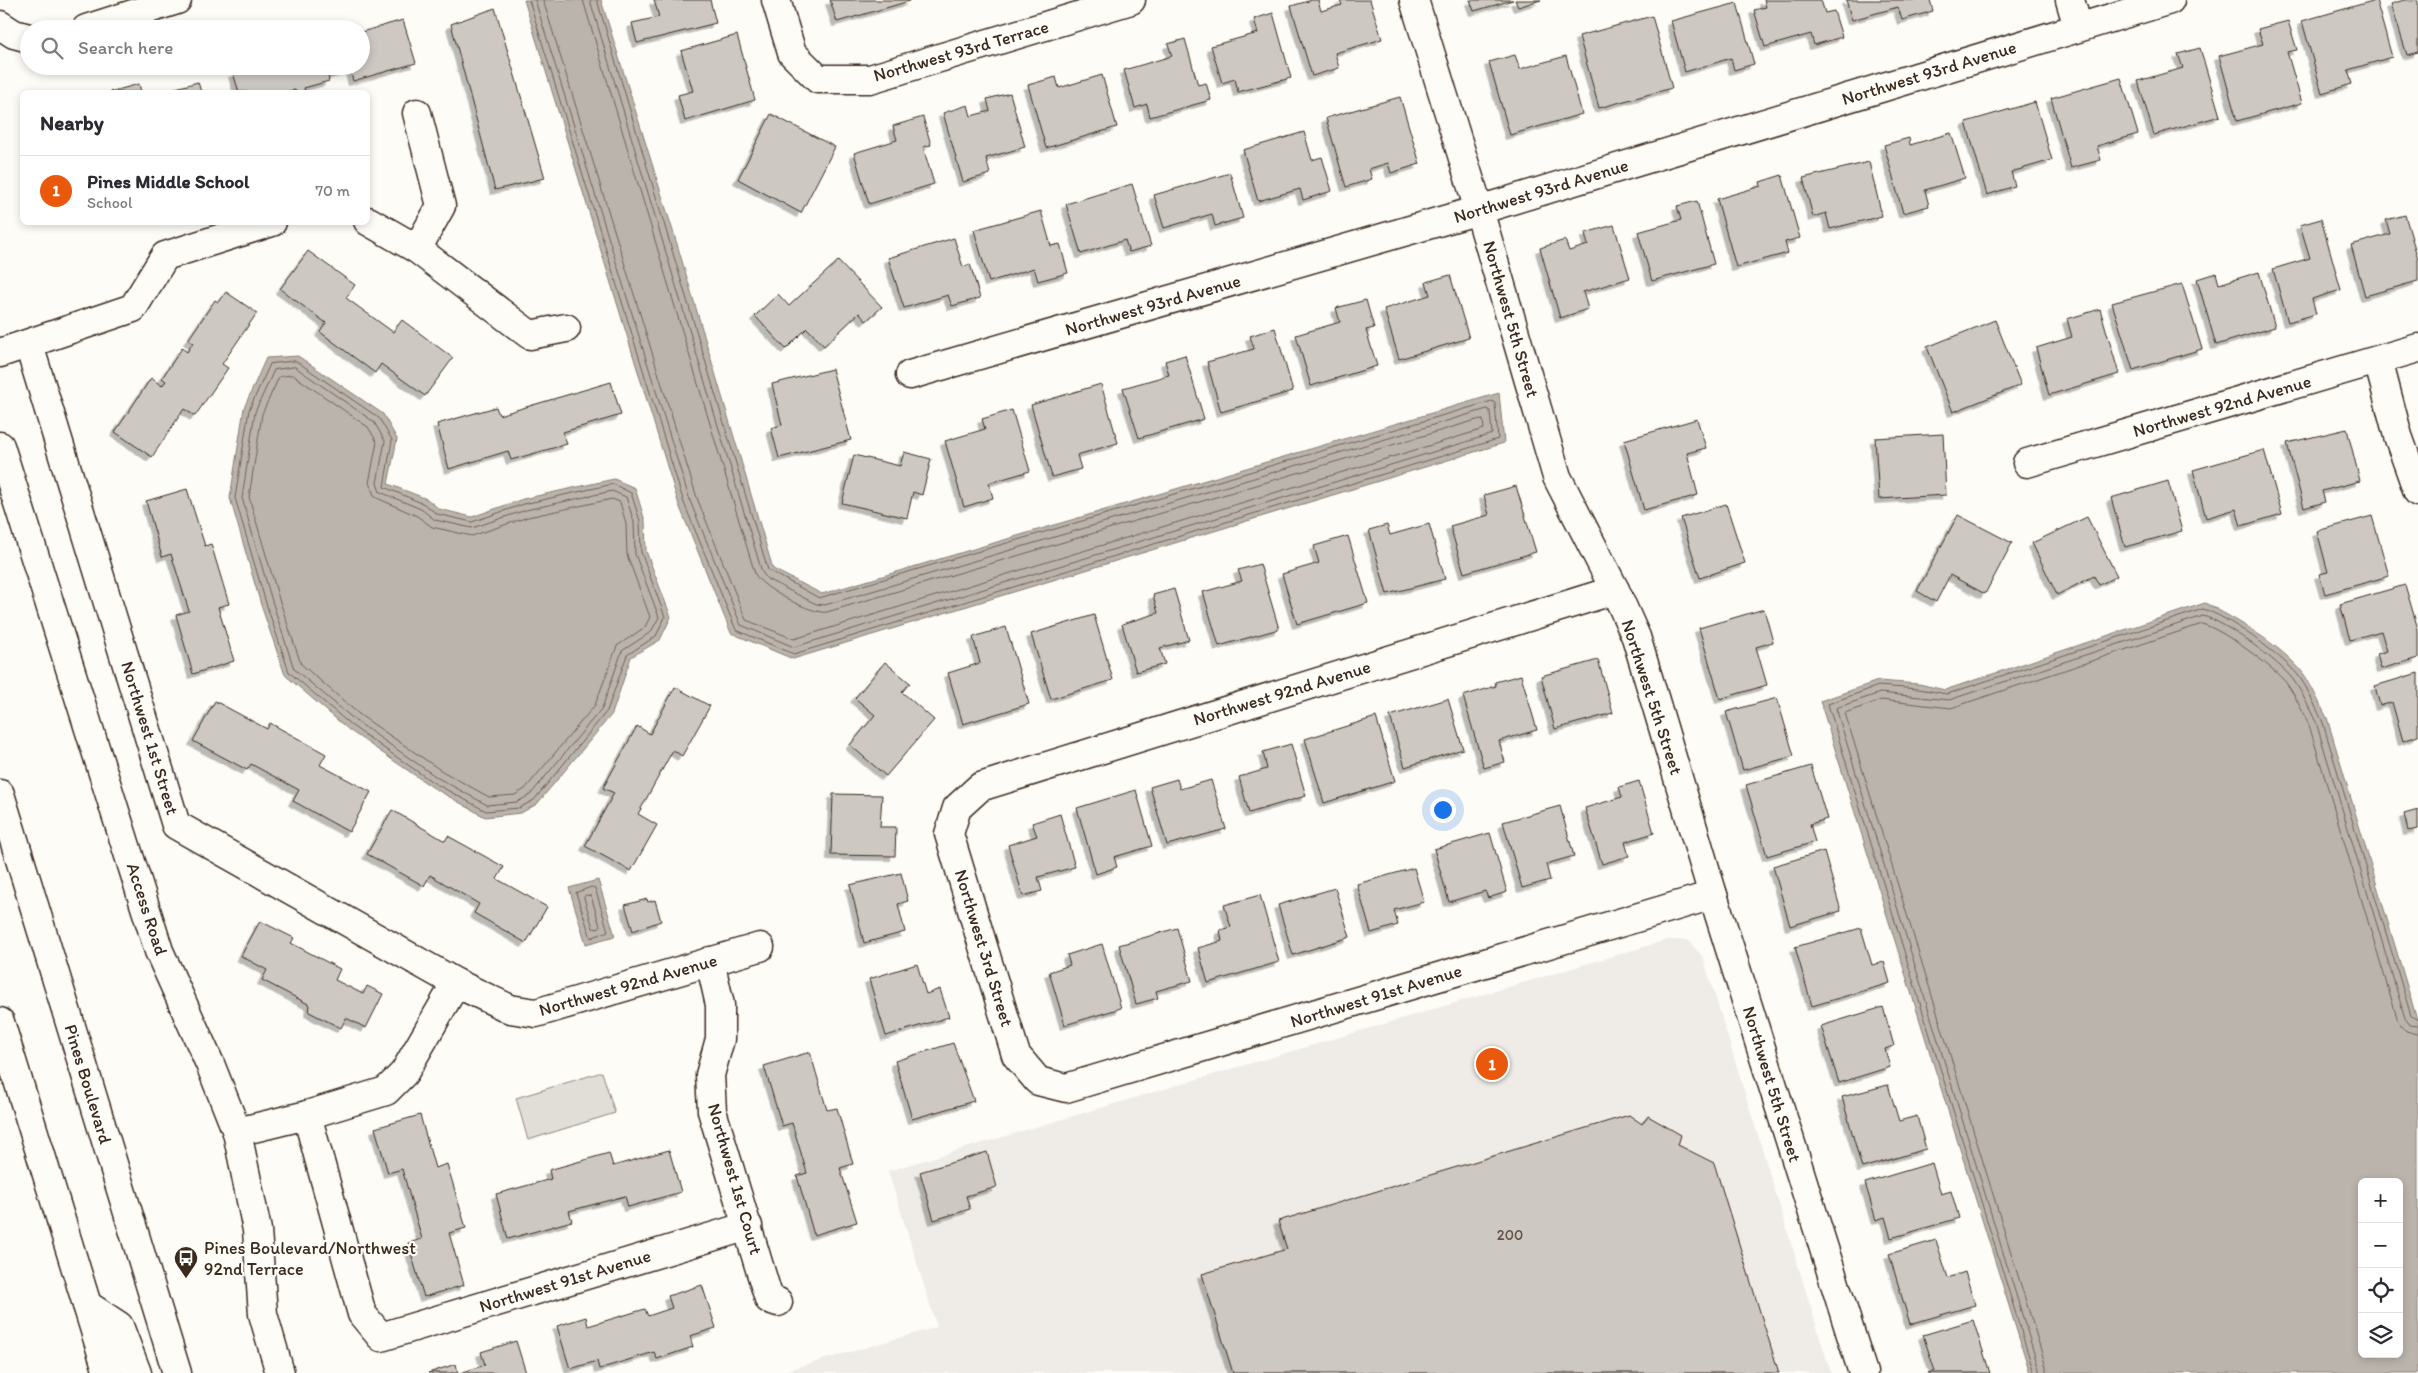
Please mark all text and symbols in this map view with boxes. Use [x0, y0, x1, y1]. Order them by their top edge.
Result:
street label: Northwest 93rd Terrace [871, 15, 1051, 87]
search box [20, 20, 370, 75]
icon: search [38, 34, 66, 62]
text: Search here [78, 36, 173, 59]
street label: Northwest 93rd Avenue [1839, 36, 2019, 110]
text: Nearby [40, 110, 104, 135]
street label: Northwest 93rd Avenue [1451, 154, 1631, 228]
text: Pines Middle School [87, 170, 249, 193]
text: 1 [52, 181, 60, 200]
text: 70 m [315, 181, 350, 200]
text: School [87, 193, 133, 212]
street label: Northwest 5th Street [1478, 238, 1544, 400]
street label: Northwest 93rd Avenue [1063, 269, 1243, 341]
street label: Northwest 92nd Avenue [2130, 370, 2314, 442]
street label: Northwest 5th Street [1617, 617, 1688, 778]
street label: Northwest 92nd Avenue [1191, 656, 1373, 730]
street label: Northwest 1st Street [116, 659, 184, 818]
your location [1430, 797, 1456, 823]
street label: Access Road [122, 860, 172, 958]
street label: Northwest 3rd Street [950, 867, 1018, 1029]
street label: Northwest 92nd Avenue [536, 949, 720, 1021]
street label: Northwest 91st Avenue [1288, 959, 1464, 1033]
street label: Northwest 5th Street [1738, 1003, 1806, 1165]
street label: Pines Boulevard [59, 1021, 117, 1147]
pin: 1 [1476, 1045, 1508, 1083]
street label: Northwest 1st Court [703, 1101, 767, 1257]
map controls [2358, 1178, 2403, 1358]
button: + [2358, 1178, 2403, 1223]
button: − [2358, 1223, 2403, 1268]
house number: 200 [1497, 1226, 1523, 1244]
place label: Pines Boulevard/Northwest 92nd Terrace [204, 1237, 416, 1280]
street label: Northwest 91st Avenue [477, 1244, 653, 1318]
bus stop icon: Pines Boulevard/Northwest 92nd Terrace [173, 1245, 199, 1279]
button: locate [2358, 1268, 2403, 1313]
button: layers [2358, 1313, 2403, 1358]

